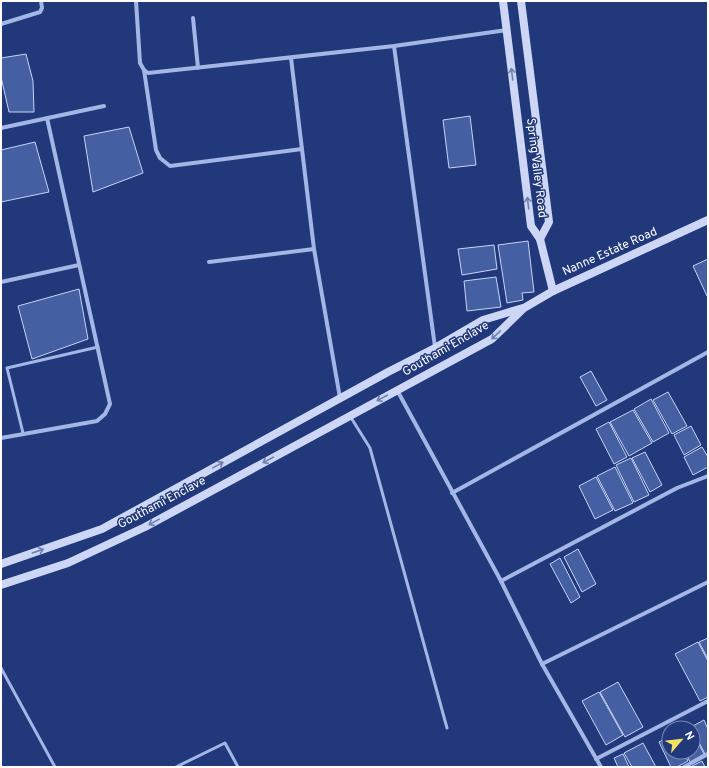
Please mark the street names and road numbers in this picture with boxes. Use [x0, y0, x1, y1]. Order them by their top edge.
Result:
street label: Spring Valley Road [522, 117, 550, 219]
street label: Nanne Estate Road [560, 224, 660, 280]
street label: Gouthami Enclave [400, 318, 492, 380]
street label: Gouthami Enclave [115, 473, 209, 533]

